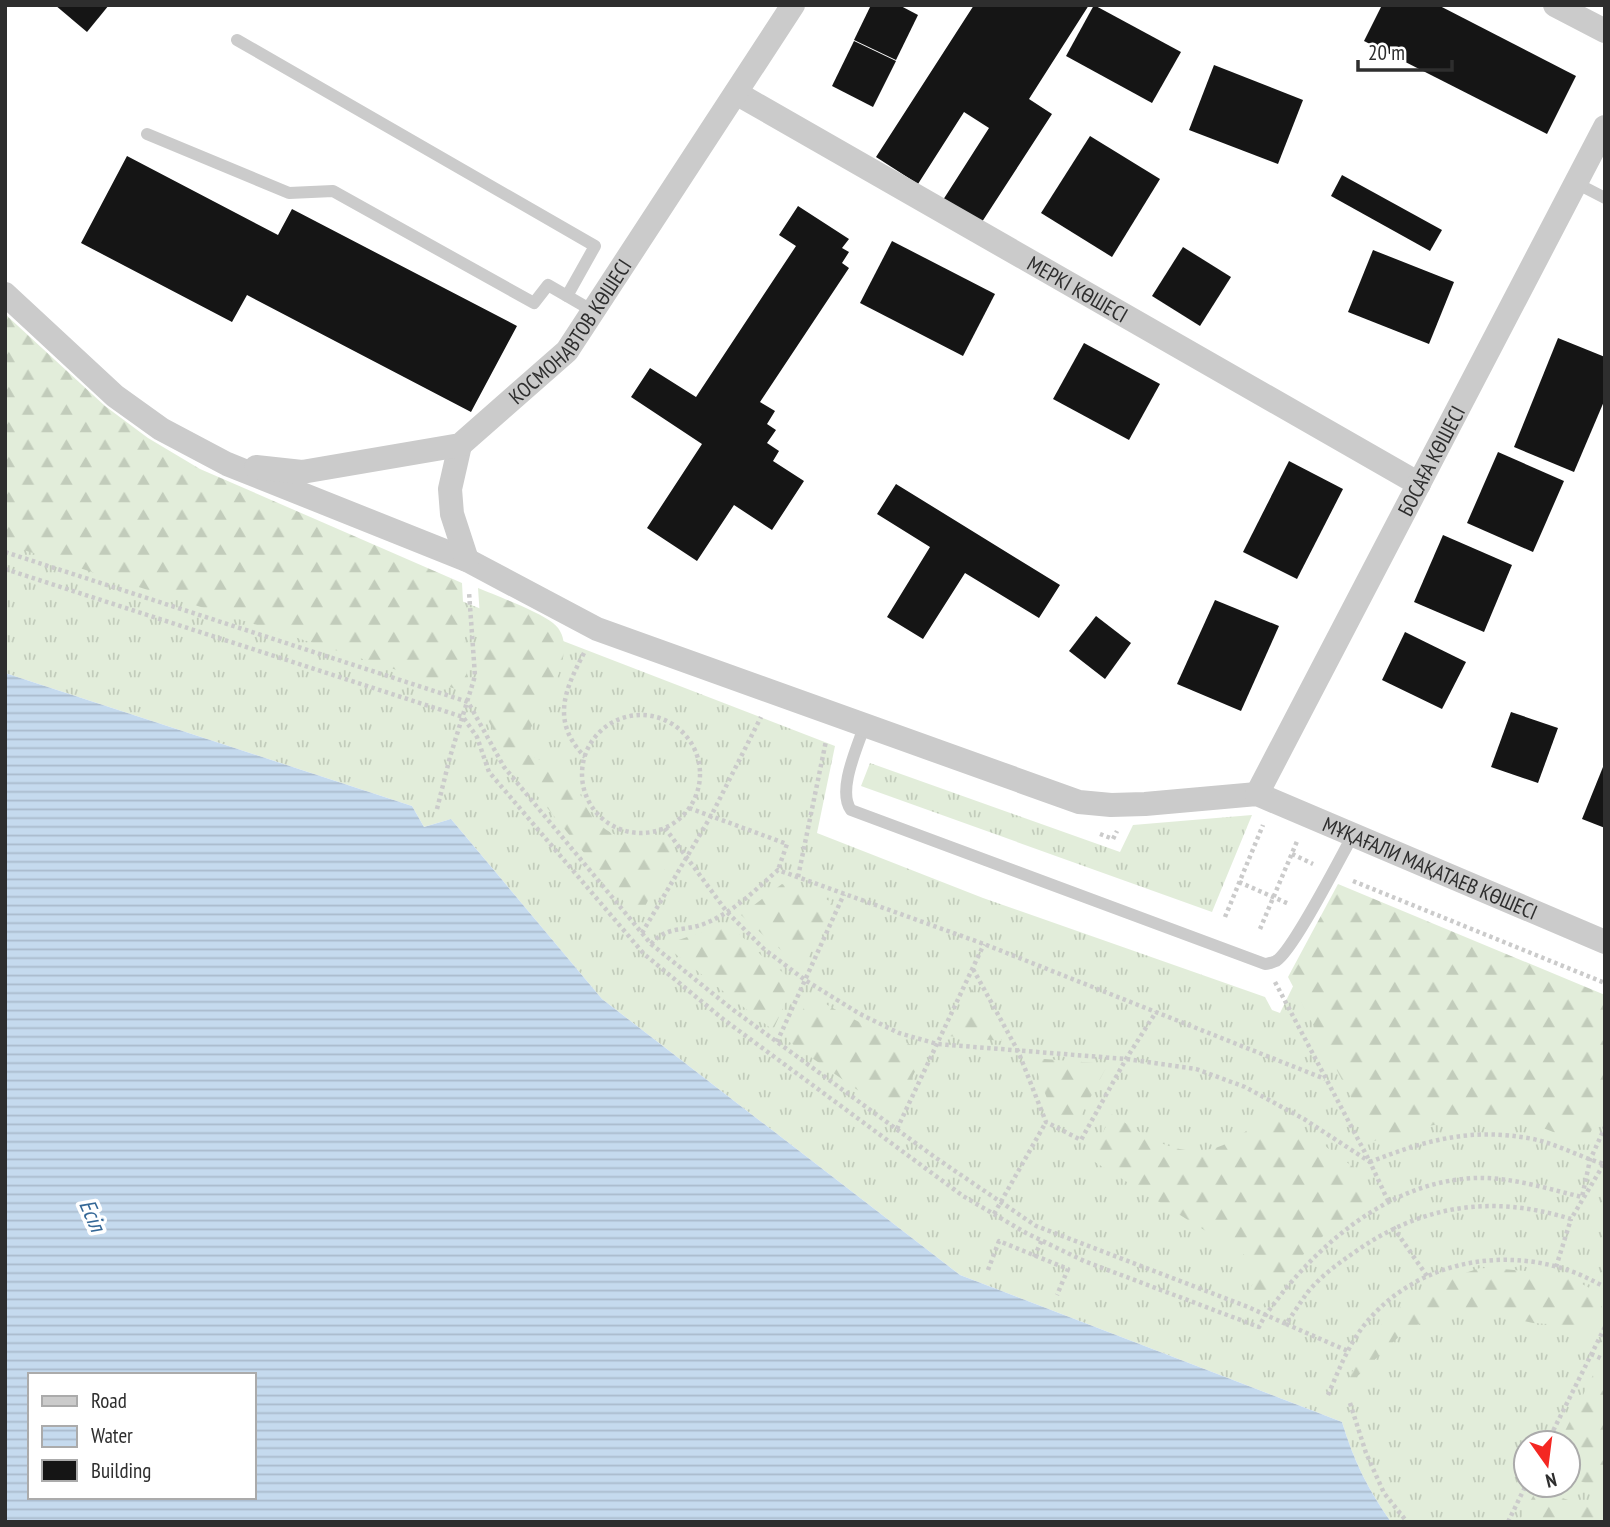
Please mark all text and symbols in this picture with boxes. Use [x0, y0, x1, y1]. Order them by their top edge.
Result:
scale bar [1358, 28, 1452, 72]
text: 20 m [1368, 39, 1405, 66]
street label: МЕРКІ КӨШЕСІ [1023, 249, 1133, 328]
street label: КОСМОНАВТОВ КӨШЕСІ [503, 254, 637, 410]
street label: БОСАҒА КӨШЕСІ [1391, 401, 1471, 520]
street label: МҰҚАҒАЛИ МАҚАТАЕВ КӨШЕСІ [1319, 810, 1542, 925]
water label: Есіл [73, 1194, 114, 1237]
legend [28, 1373, 256, 1499]
text: Road [91, 1387, 127, 1414]
text: Water [91, 1422, 133, 1449]
north arrow [1512, 1429, 1582, 1499]
text: Building [91, 1457, 151, 1484]
text: N [1543, 1468, 1559, 1493]

